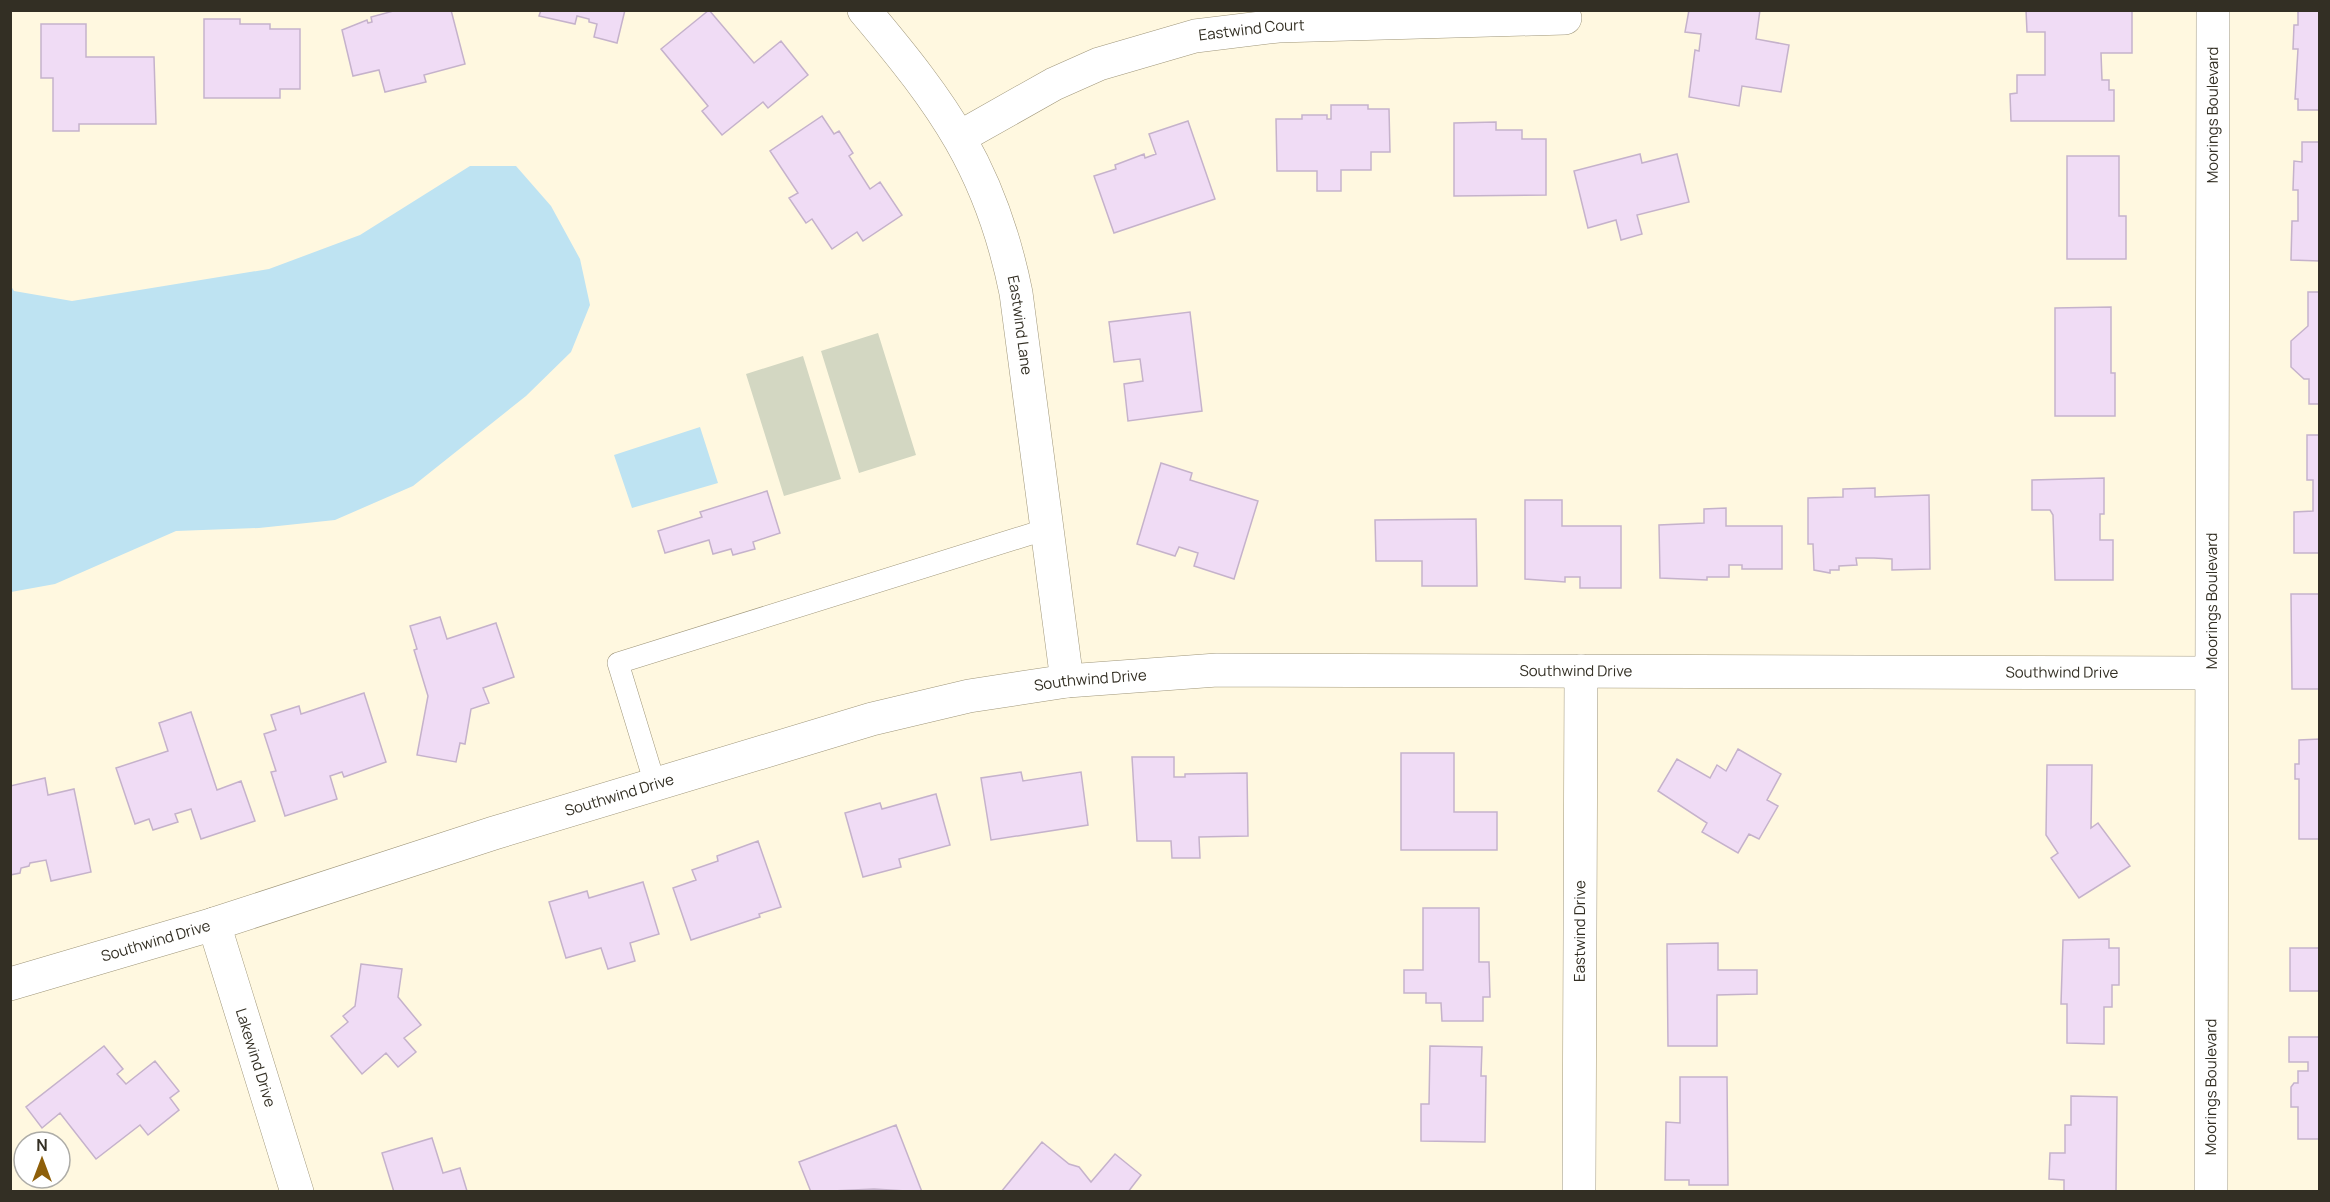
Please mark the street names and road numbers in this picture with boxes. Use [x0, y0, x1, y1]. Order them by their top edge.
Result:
street label: Eastwind Court [1197, 14, 1305, 46]
street label: Moorings Boulevard [2202, 47, 2223, 183]
street label: Eastwind Lane [1003, 273, 1038, 376]
street label: Moorings Boulevard [2201, 533, 2222, 669]
street label: Southwind Drive [1519, 660, 1633, 681]
street label: Southwind Drive [2005, 661, 2119, 683]
street label: Southwind Drive [1033, 664, 1147, 696]
street label: Southwind Drive [562, 768, 677, 821]
street label: Eastwind Drive [1569, 880, 1590, 982]
street label: Southwind Drive [99, 915, 213, 967]
street label: Lakewind Drive [231, 1005, 281, 1110]
street label: Moorings Boulevard [2200, 1019, 2221, 1155]

